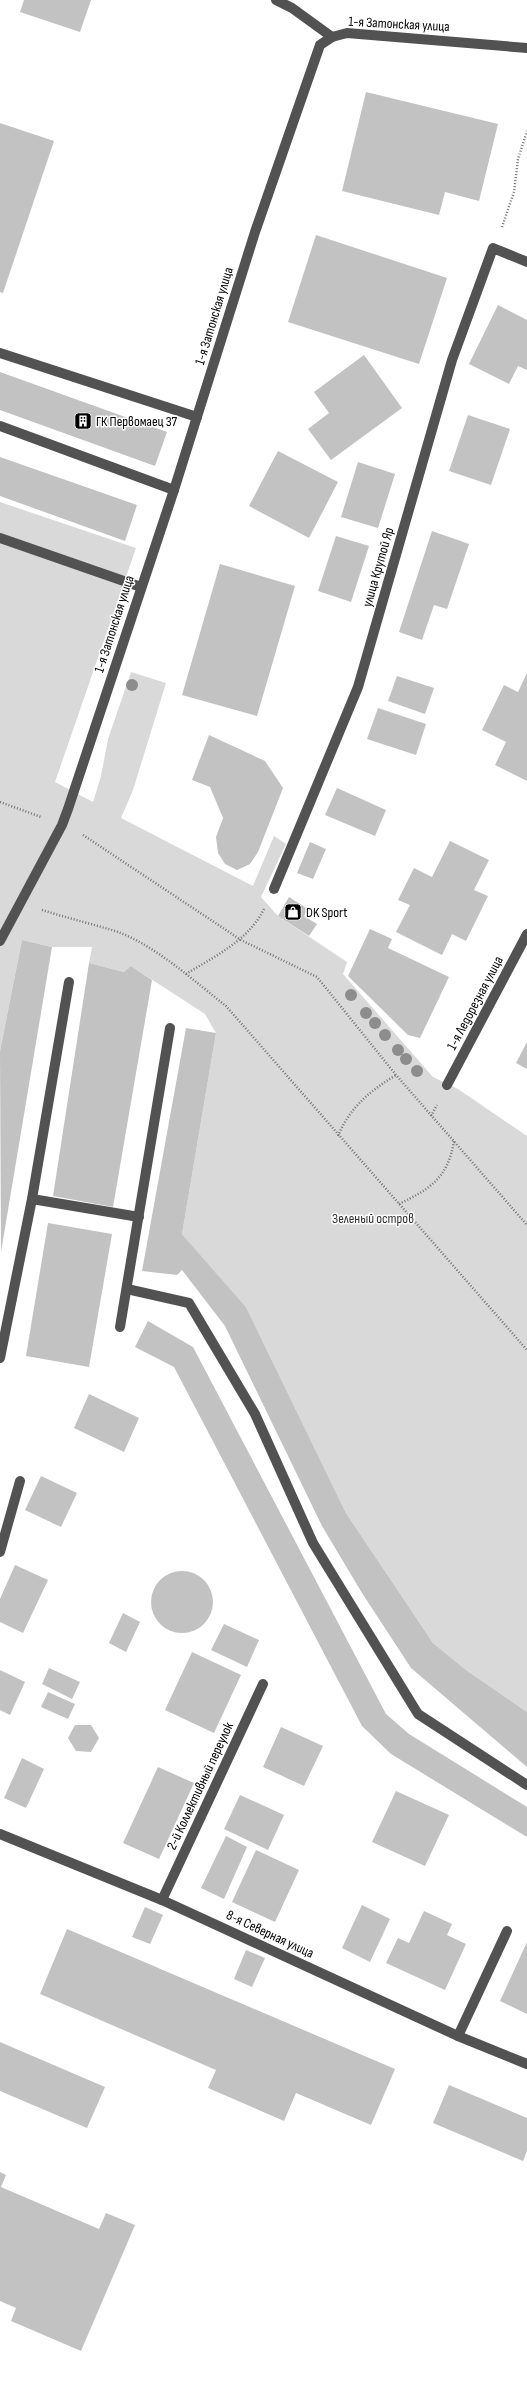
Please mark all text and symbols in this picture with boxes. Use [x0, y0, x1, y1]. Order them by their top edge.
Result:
street label: 1-я Затонская улица [348, 13, 450, 35]
street label: 1-я Затонская улица [191, 265, 237, 367]
building icon: ГК Первомаец 37 [73, 411, 93, 431]
place label: ГК Первомаец 37 [96, 413, 178, 430]
street label: улица Крутой Яр [359, 525, 398, 609]
street label: 1-я Затонская улица [90, 573, 138, 675]
shop icon: DK Sport [283, 902, 303, 922]
place label: DK Sport [306, 904, 348, 921]
street label: 1-я Ледорезная улица [443, 953, 507, 1053]
park label: Зеленый остров [332, 1210, 414, 1227]
street label: 2-й Коллективный переулок [163, 1719, 237, 1853]
street label: 8-я Северная улица [223, 1906, 317, 1962]

